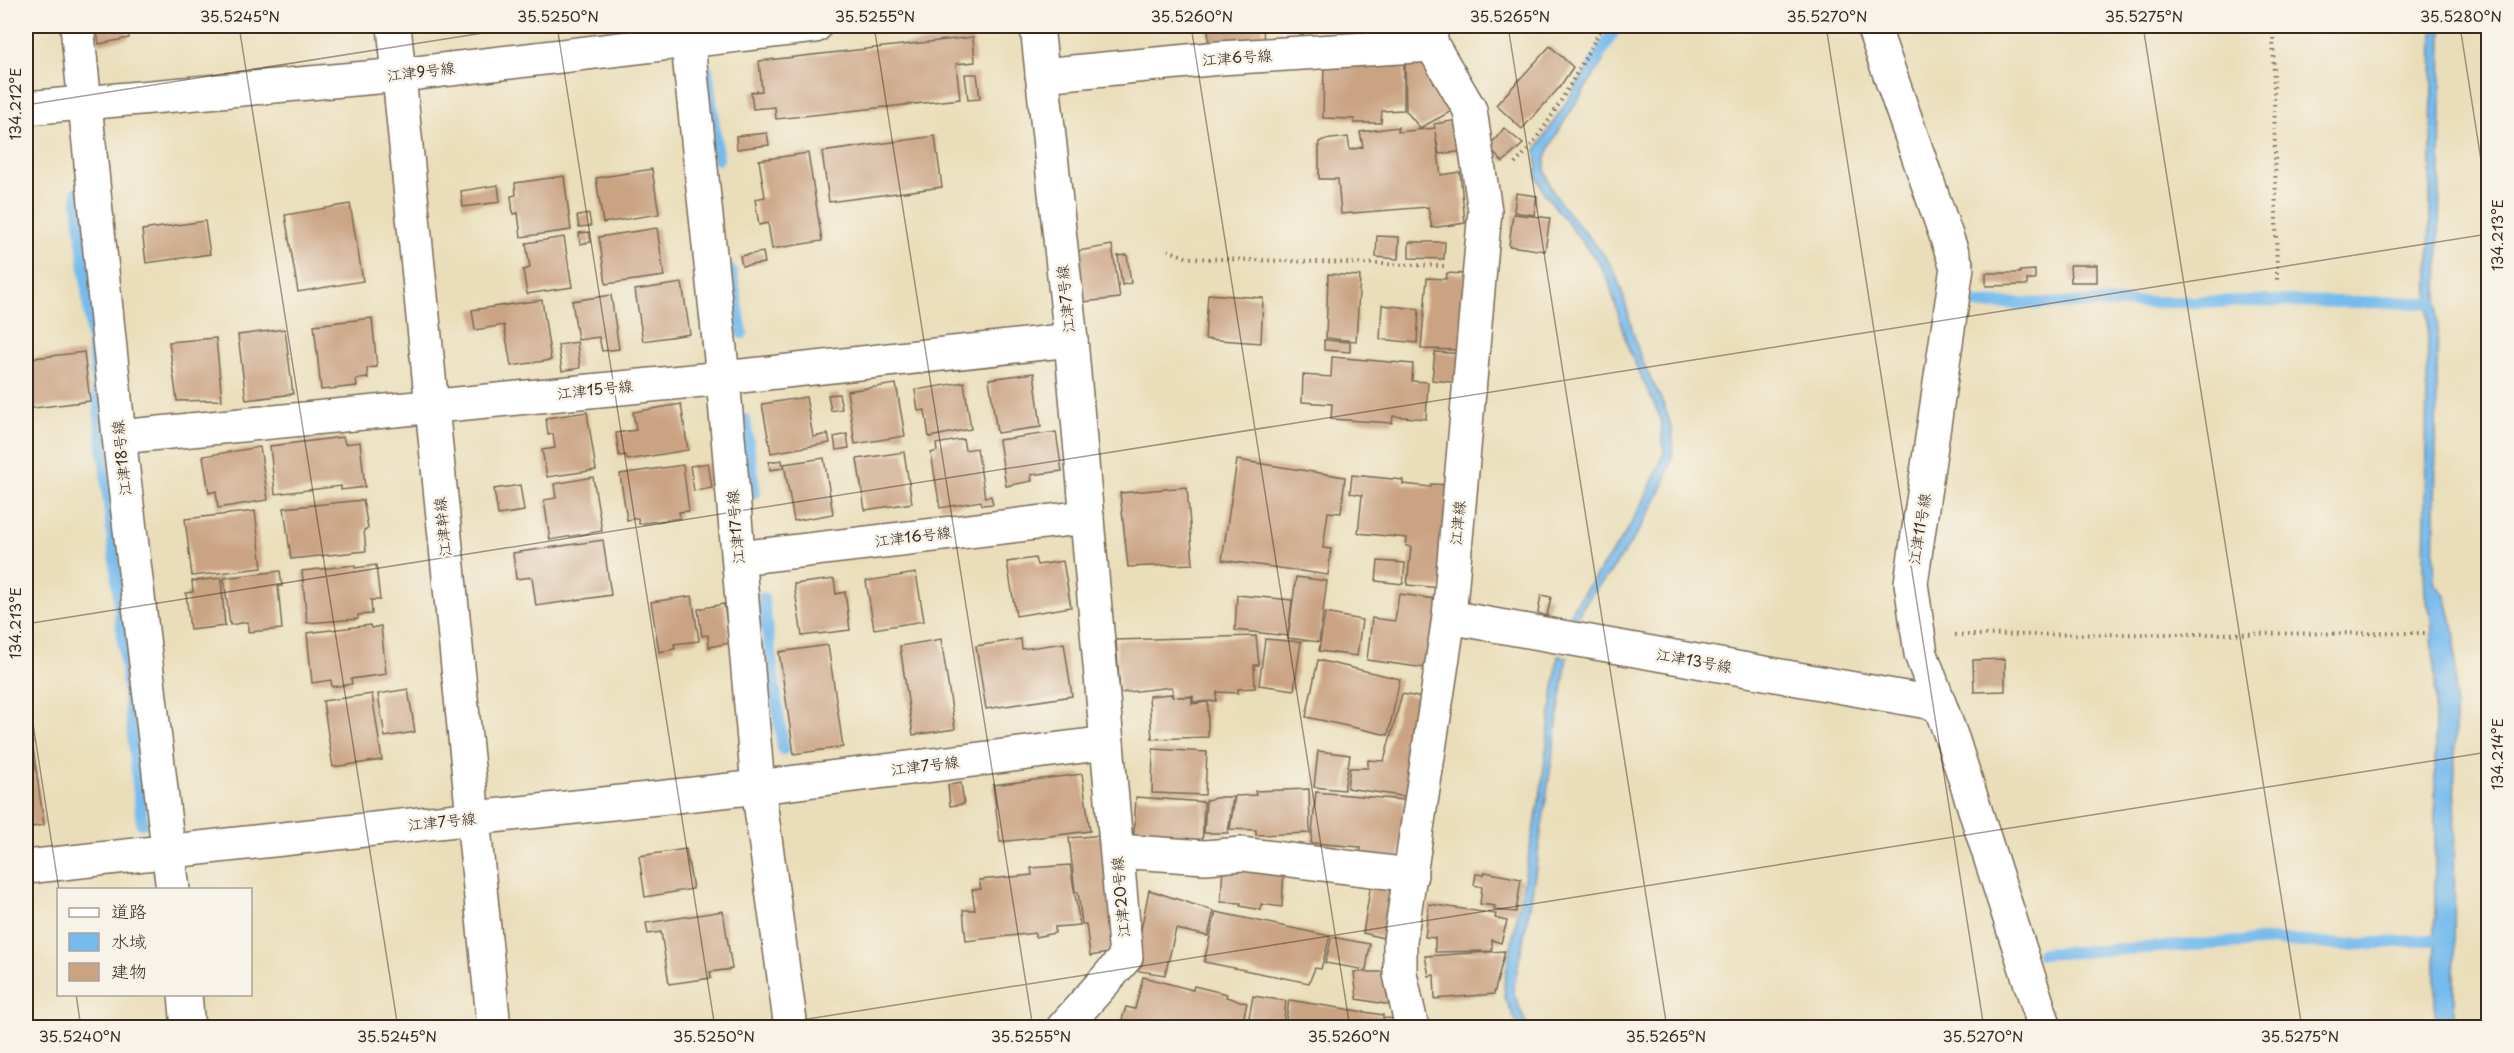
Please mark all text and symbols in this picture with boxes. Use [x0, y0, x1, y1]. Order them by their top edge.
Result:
text: 35.5245°N [200, 4, 280, 27]
text: 35.5250°N [517, 4, 599, 27]
text: 35.5255°N [835, 4, 915, 27]
text: 35.5260°N [1151, 4, 1233, 27]
text: 35.5265°N [1470, 4, 1550, 27]
text: 35.5270°N [1787, 4, 1867, 27]
text: 35.5275°N [2105, 4, 2183, 27]
text: 35.5280°N [2420, 4, 2502, 27]
street label: 江津6号線 [1201, 43, 1273, 70]
street label: 江津9号線 [385, 55, 456, 86]
text: 134.212°E [3, 68, 26, 140]
text: 134.213°E [2485, 199, 2508, 271]
street label: 江津7号線 [1049, 264, 1080, 334]
street label: 江津15号線 [556, 373, 634, 404]
street label: 江津18号線 [105, 419, 136, 497]
street label: 江津17号線 [720, 489, 749, 565]
street label: 江津11号線 [1901, 491, 1936, 566]
street label: 江津幹線 [427, 496, 456, 558]
street label: 江津線 [1443, 499, 1470, 546]
street label: 江津16号線 [873, 519, 953, 552]
text: 134.213°E [3, 587, 26, 659]
street label: 江津13号線 [1655, 642, 1734, 678]
text: 134.214°E [2485, 718, 2508, 790]
street label: 江津7号線 [889, 749, 960, 780]
street label: 江津7号線 [407, 805, 477, 836]
street label: 江津20号線 [1105, 856, 1135, 939]
legend [57, 888, 252, 996]
text: 道路 [111, 897, 147, 924]
text: 水域 [111, 927, 147, 954]
text: 建物 [111, 957, 147, 984]
text: 35.5240°N [39, 1024, 121, 1047]
text: 35.5245°N [357, 1024, 437, 1047]
text: 35.5250°N [673, 1024, 755, 1047]
text: 35.5255°N [991, 1024, 1071, 1047]
text: 35.5260°N [1308, 1024, 1390, 1047]
text: 35.5265°N [1626, 1024, 1706, 1047]
text: 35.5270°N [1943, 1024, 2023, 1047]
text: 35.5275°N [2261, 1024, 2339, 1047]

